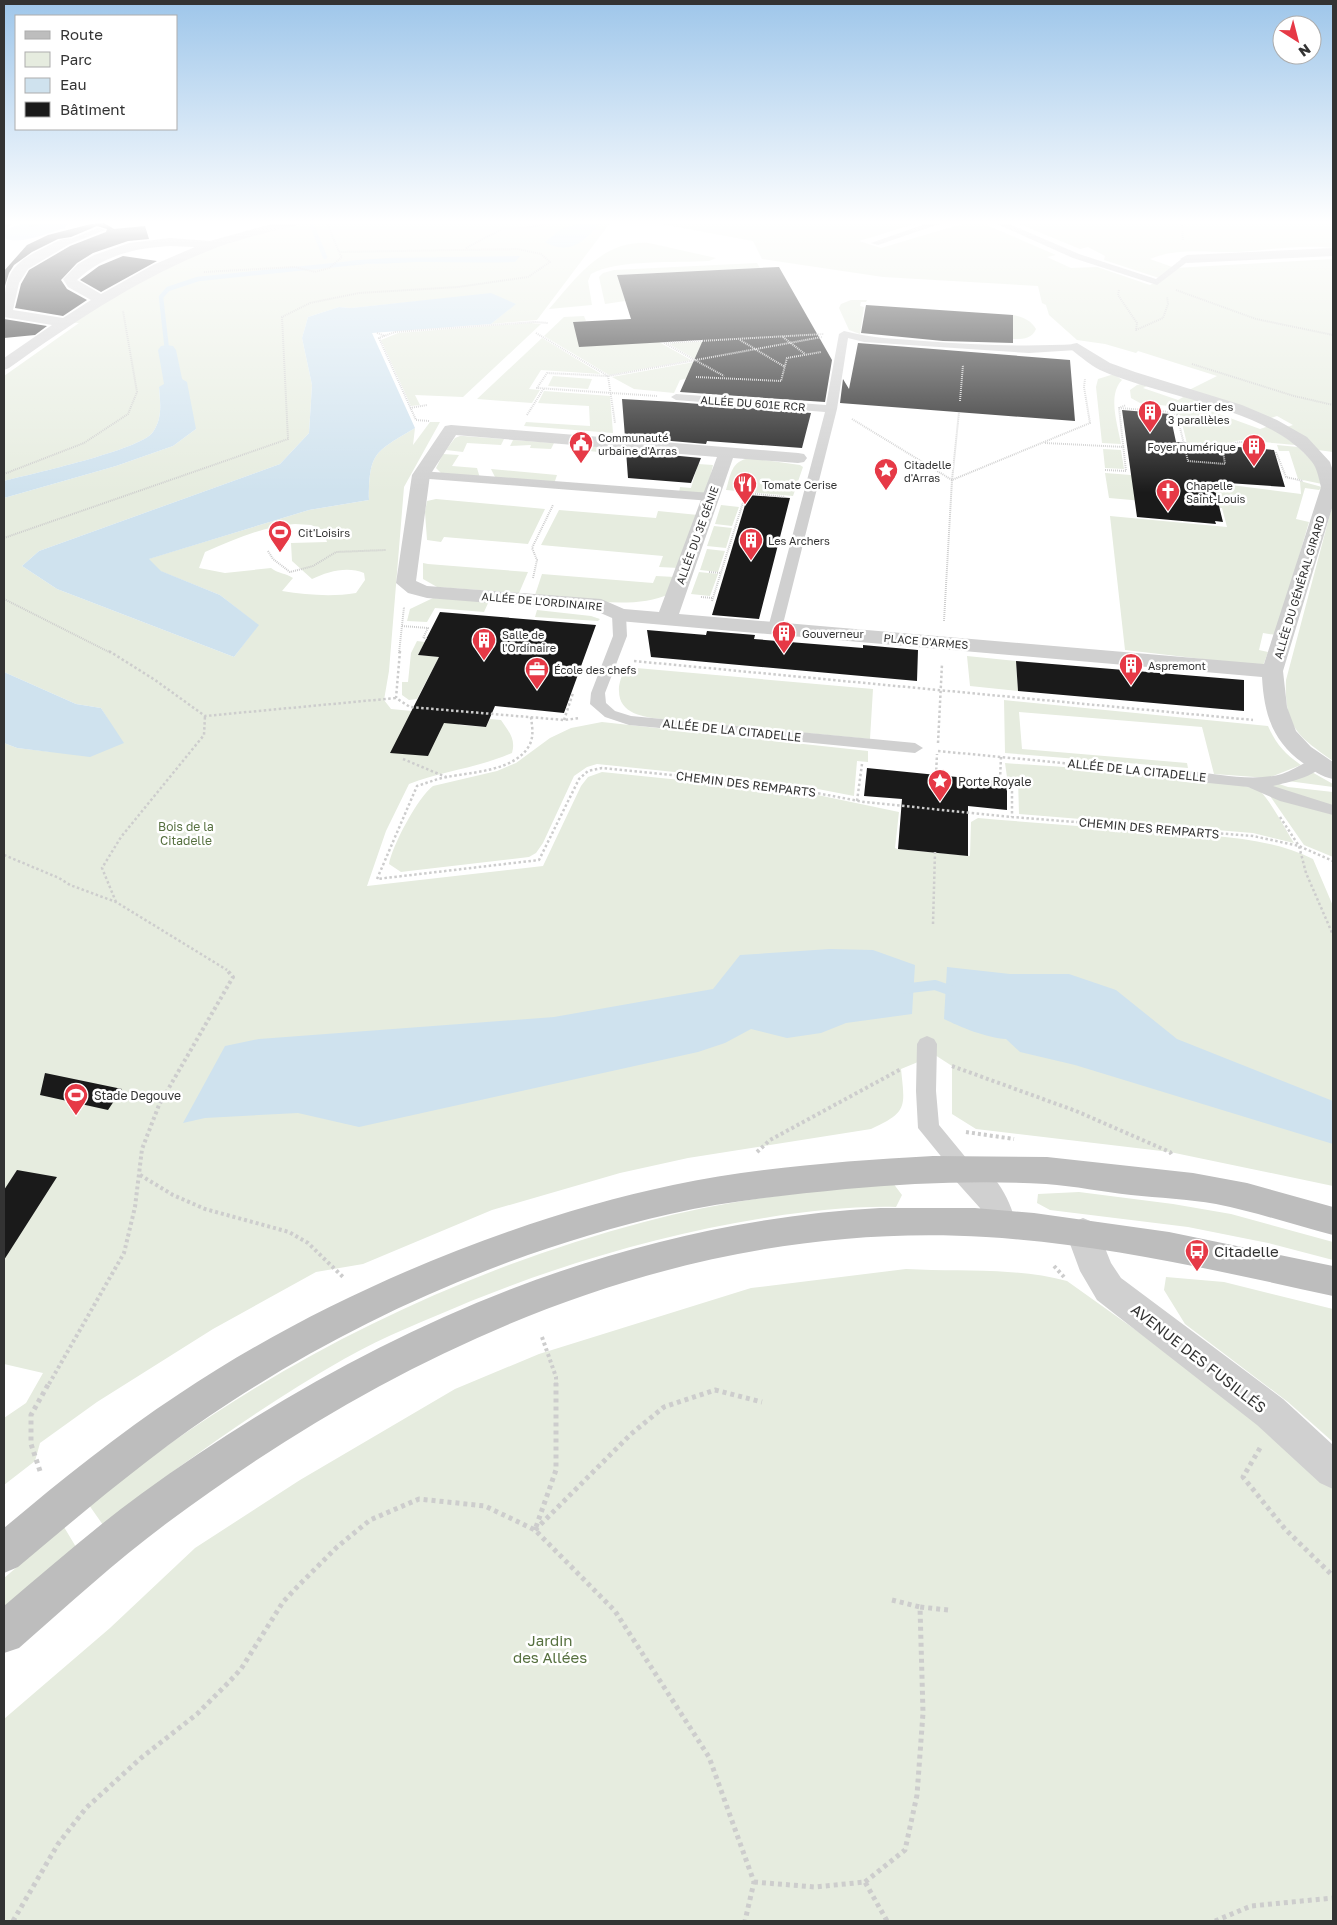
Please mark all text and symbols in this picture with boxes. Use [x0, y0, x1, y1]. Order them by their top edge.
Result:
legend [15, 15, 178, 130]
north arrow [1272, 15, 1322, 65]
text: Route [60, 25, 103, 43]
text: N [1296, 41, 1314, 61]
text: Parc [60, 50, 92, 68]
text: Eau [60, 75, 87, 93]
text: Bâtiment [60, 100, 125, 118]
street label: ALLÉE DU 601E RCR [700, 393, 806, 413]
building icon: Quartier des 3 parallèles [1137, 399, 1163, 433]
place label: Quartier des 3 parallèles [1168, 400, 1233, 426]
public building icon: Communauté urbaine d'Arras [568, 430, 594, 464]
place label: Communauté urbaine d'Arras [598, 431, 677, 457]
building icon: Foyer numérique [1241, 433, 1267, 467]
place label: Foyer numérique [1147, 440, 1236, 453]
place icon: Citadelle d'Arras [873, 457, 899, 491]
place label: Citadelle d'Arras [904, 458, 952, 484]
restaurant icon: Tomate Cerise [732, 471, 758, 505]
place label: Tomate Cerise [762, 478, 837, 491]
church icon: Chapelle Saint-Louis [1155, 478, 1181, 512]
place label: Chapelle Saint-Louis [1186, 479, 1246, 505]
street label: ALLÉE DU 3E GÉNIE [673, 484, 721, 586]
street label: ALLÉE DU GÉNÉRAL GIRARD [1271, 513, 1327, 660]
sports icon: Cit'Loisirs [267, 519, 293, 553]
place label: Cit'Loisirs [298, 526, 350, 539]
building icon: Les Archers [738, 527, 764, 561]
place label: Les Archers [768, 534, 830, 547]
street label: ALLÉE DE L'ORDINAIRE [481, 589, 603, 613]
building icon: Gouverneur [771, 620, 797, 654]
building icon: Salle de l'Ordinaire [471, 627, 497, 661]
place label: Gouverneur [802, 627, 864, 640]
place label: Salle de l'Ordinaire [502, 628, 556, 654]
street label: PLACE D'ARMES [883, 631, 969, 651]
building icon: Aspremont [1118, 652, 1144, 686]
office icon: École des chefs [524, 656, 550, 690]
place label: Aspremont [1148, 659, 1206, 672]
place label: École des chefs [554, 663, 637, 676]
street label: ALLÉE DE LA CITADELLE [662, 715, 802, 745]
street label: ALLÉE DE LA CITADELLE [1067, 755, 1207, 785]
street label: CHEMIN DES REMPARTS [675, 768, 817, 800]
place icon: Porte Royale [927, 768, 953, 802]
place label: Porte Royale [958, 774, 1031, 789]
street label: CHEMIN DES REMPARTS [1078, 814, 1220, 842]
park label: Bois de la Citadelle [158, 819, 214, 848]
sports icon: Stade Degouve [63, 1082, 89, 1116]
place label: Stade Degouve [94, 1088, 181, 1103]
bus stop icon: Citadelle [1184, 1238, 1210, 1272]
place label: Citadelle [1214, 1242, 1279, 1260]
street label: AVENUE DES FUSILLÉS [1128, 1300, 1270, 1416]
park label: Jardin des Allées [513, 1631, 587, 1666]

